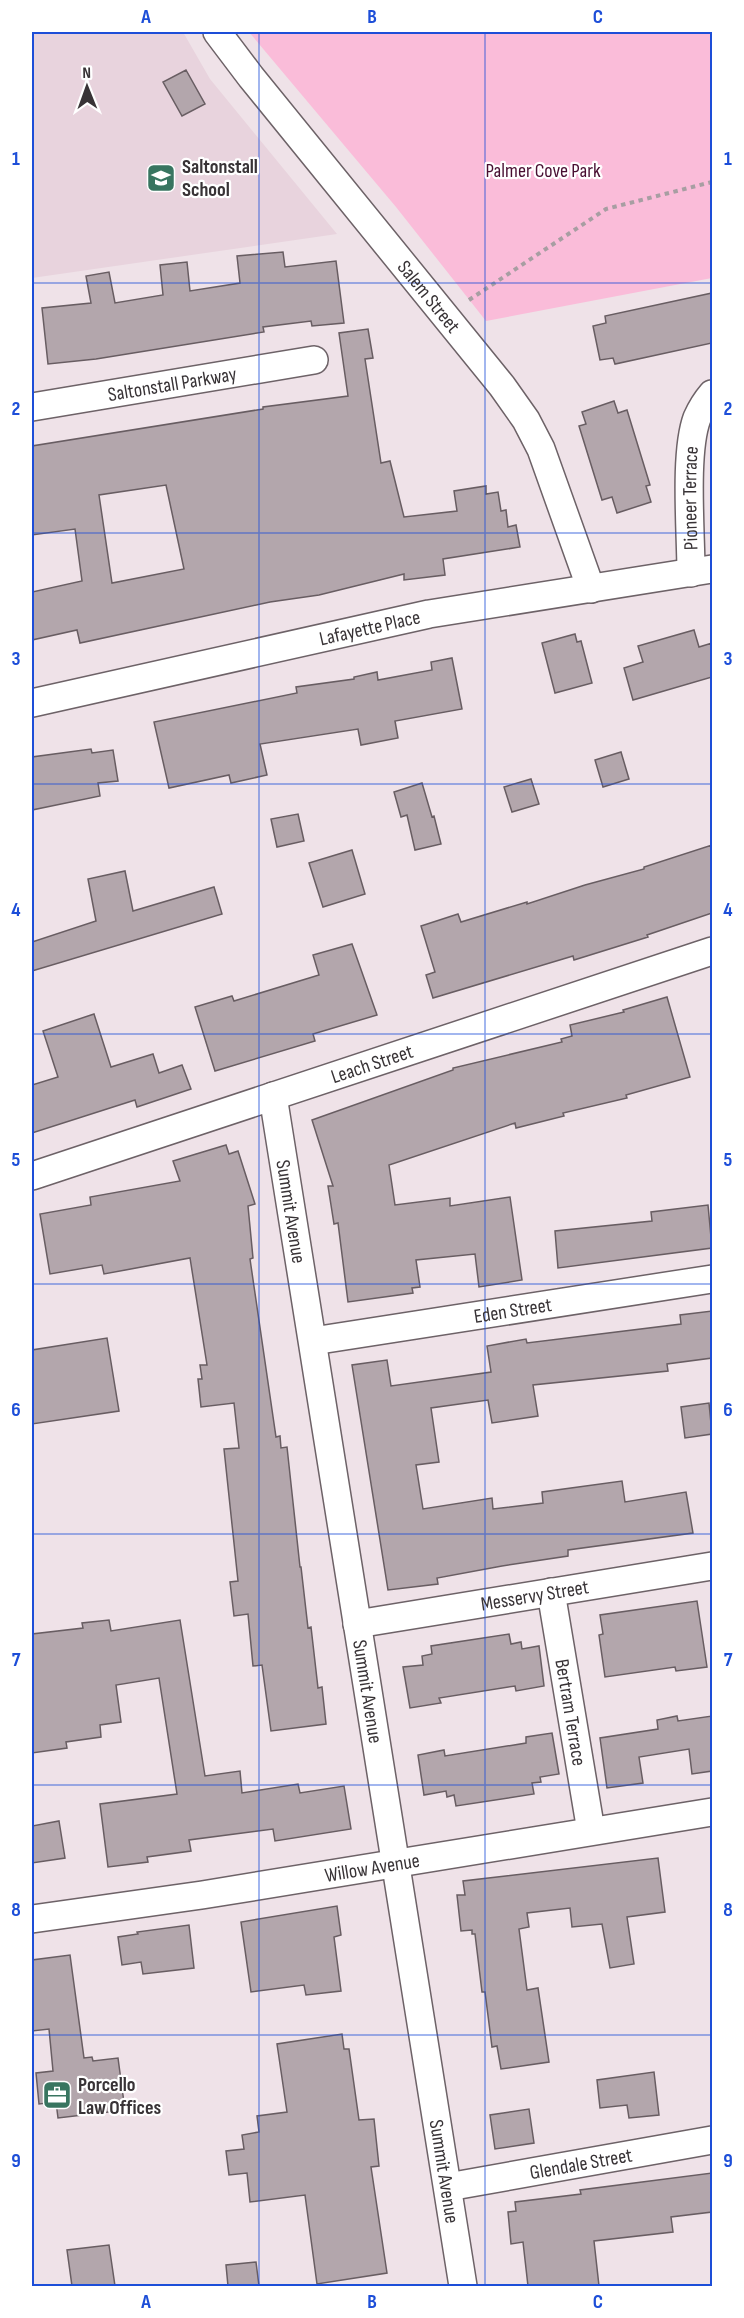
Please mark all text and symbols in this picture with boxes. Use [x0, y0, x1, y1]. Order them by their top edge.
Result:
text: A [140, 5, 151, 29]
text: B [367, 5, 377, 29]
text: C [593, 5, 603, 29]
north arrow [57, 57, 117, 117]
text: N [82, 64, 91, 83]
text: 1 [12, 147, 20, 171]
text: 1 [724, 147, 732, 171]
place label: Saltonstall School [182, 155, 258, 202]
park label: Palmer Cove Park [485, 159, 601, 183]
school or university icon: Saltonstall School [145, 162, 177, 194]
street label: Salem Street [392, 256, 465, 338]
street label: Saltonstall Parkway [106, 362, 239, 407]
text: 2 [12, 397, 20, 421]
text: 2 [724, 397, 732, 421]
street label: Pioneer Terrace [678, 445, 704, 551]
street label: Lafayette Place [317, 605, 423, 651]
text: 3 [12, 647, 21, 671]
text: 3 [724, 647, 733, 671]
text: 4 [11, 898, 21, 922]
text: 4 [723, 898, 733, 922]
street label: Leach Street [328, 1040, 416, 1089]
text: 5 [12, 1148, 21, 1172]
text: 5 [724, 1148, 733, 1172]
street label: Summit Avenue [270, 1158, 311, 1265]
street label: Eden Street [472, 1293, 553, 1329]
text: 6 [11, 1398, 21, 1422]
text: 6 [723, 1398, 733, 1422]
street label: Messervy Street [479, 1575, 591, 1617]
street label: Summit Avenue [347, 1638, 387, 1745]
text: 7 [12, 1648, 21, 1672]
text: 7 [724, 1648, 733, 1672]
street label: Bertram Terrace [549, 1657, 591, 1768]
street label: Willow Avenue [323, 1849, 421, 1888]
text: 8 [11, 1898, 21, 1922]
text: 8 [723, 1898, 733, 1922]
place label: Porcello Law Offices [78, 2073, 161, 2120]
office icon: Porcello Law Offices [41, 2079, 73, 2111]
street label: Summit Avenue [424, 2118, 464, 2225]
street label: Glendale Street [528, 2143, 634, 2185]
text: 9 [11, 2149, 21, 2173]
text: 9 [723, 2149, 733, 2173]
text: A [140, 2290, 151, 2314]
text: B [367, 2290, 377, 2314]
text: C [593, 2290, 603, 2314]

